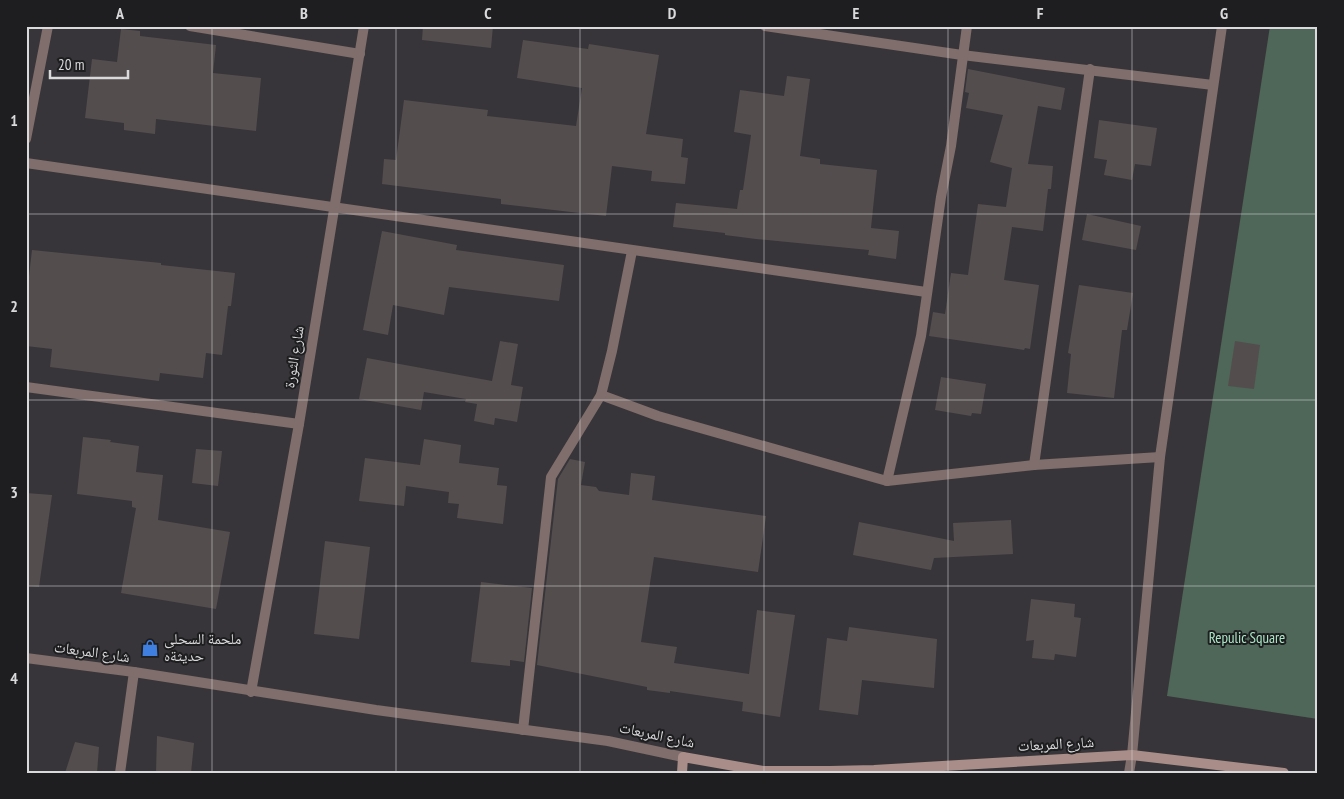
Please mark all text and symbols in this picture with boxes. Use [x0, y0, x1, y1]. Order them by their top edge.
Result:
text: A [115, 3, 125, 23]
text: B [300, 3, 308, 23]
text: C [484, 3, 492, 23]
text: D [668, 3, 677, 23]
text: E [853, 3, 860, 23]
text: F [1037, 3, 1044, 23]
text: G [1220, 3, 1228, 23]
scale bar [50, 48, 128, 80]
text: 20 m [58, 55, 84, 74]
text: 1 [10, 110, 18, 130]
text: 2 [10, 296, 18, 316]
street label: شارع الثورة [279, 324, 309, 390]
text: 3 [10, 482, 18, 502]
park label: Repulic Square [1209, 628, 1285, 647]
place label: ملحمة السحلى حديثةه [164, 629, 241, 665]
street label: شارع المربعات [53, 637, 131, 667]
shop icon: ملحمة السحلى حديثةه [140, 638, 160, 658]
text: 4 [10, 668, 18, 688]
street label: شارع المربعات [618, 717, 697, 753]
street label: شارع المربعات [1017, 732, 1095, 756]

